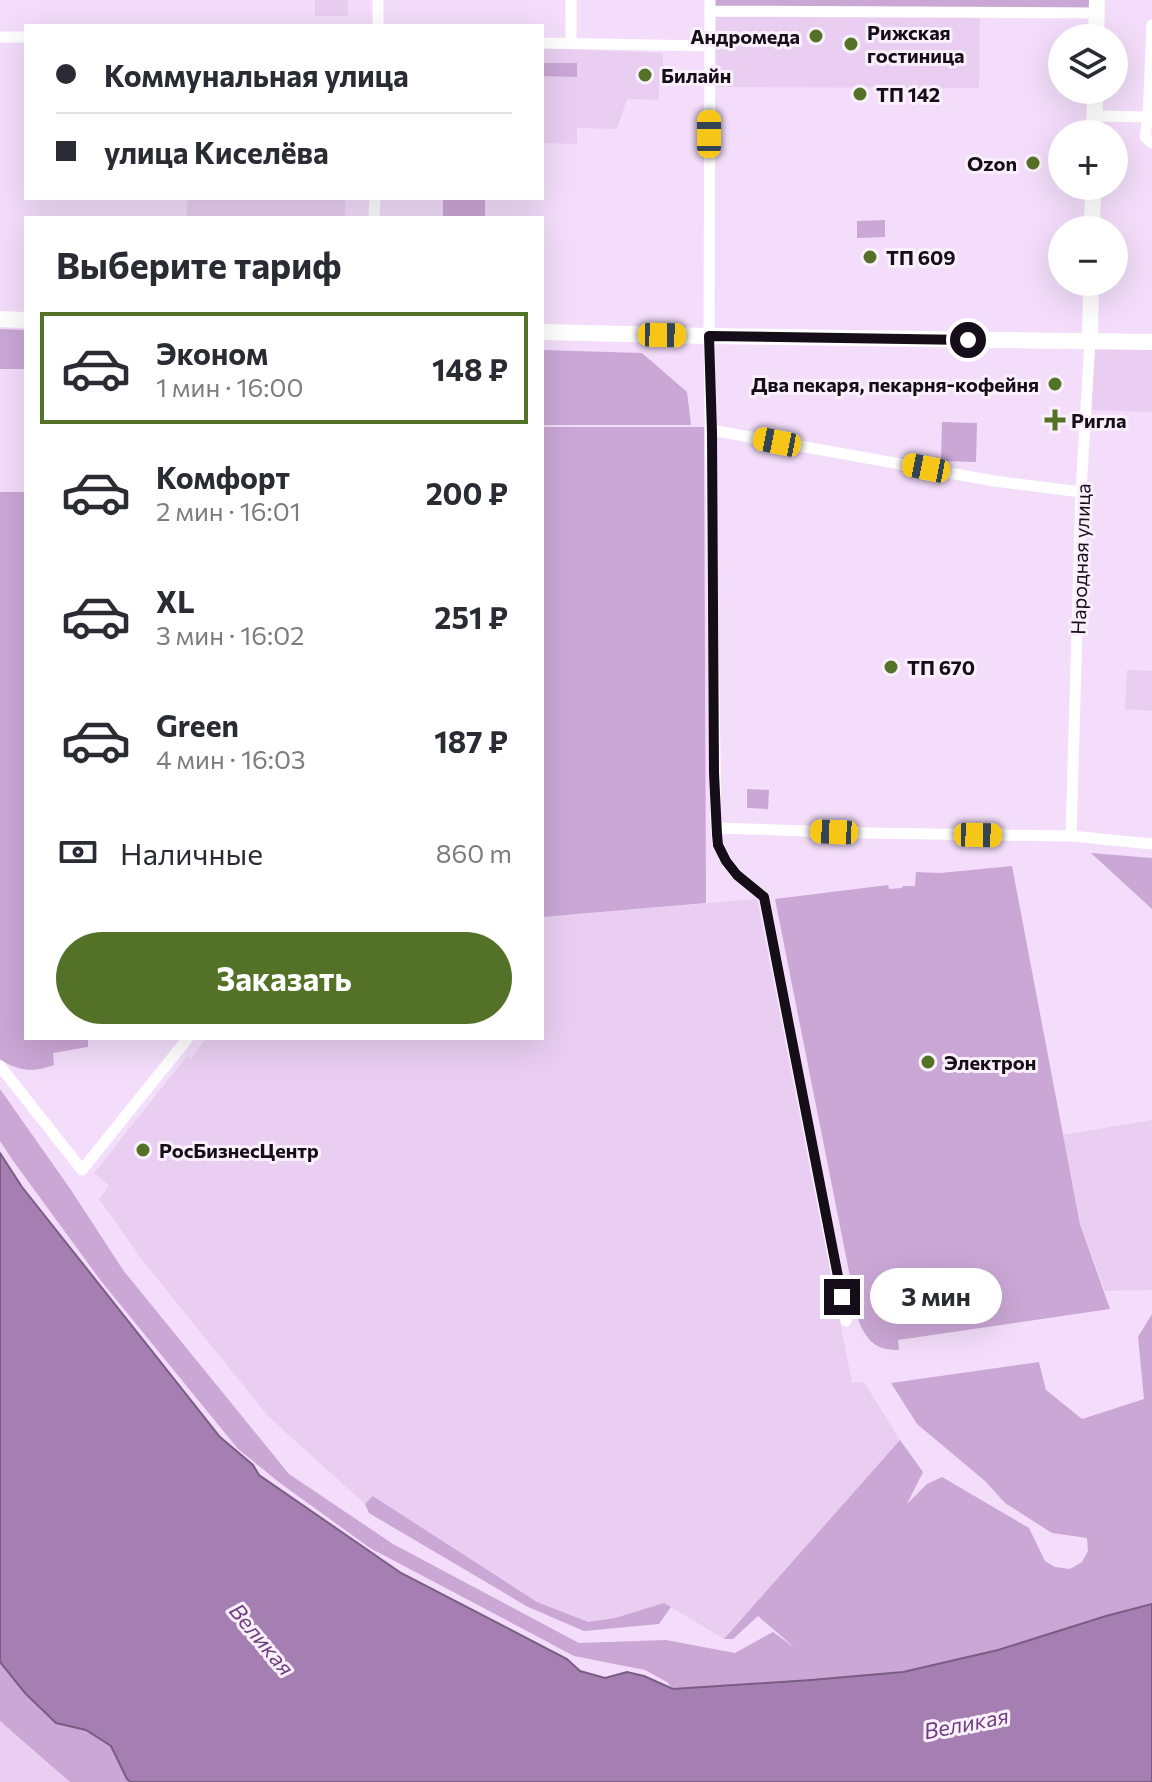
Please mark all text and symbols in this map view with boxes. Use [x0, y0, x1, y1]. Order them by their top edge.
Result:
place label: Рижская гостиница [867, 20, 964, 67]
place label: Андромеда [690, 24, 800, 48]
map controls [1048, 24, 1128, 296]
button: layers [1048, 24, 1128, 104]
marker: Андромеда [807, 27, 825, 45]
marker: Рижская гостиница [842, 35, 860, 53]
text: Коммунальная улица [104, 56, 409, 93]
place label: Билайн [661, 63, 731, 87]
marker: Билайн [636, 66, 654, 84]
place label: ТП 142 [876, 82, 940, 106]
marker: ТП 142 [851, 85, 869, 103]
car [697, 110, 721, 158]
button: + [1048, 120, 1128, 200]
text: улица Киселёва [104, 133, 329, 170]
place label: Ozon [967, 151, 1017, 175]
marker: Ozon [1024, 154, 1042, 172]
button: − [1048, 216, 1128, 296]
text: Выберите тариф [56, 242, 341, 286]
place label: ТП 609 [886, 245, 956, 269]
marker: ТП 609 [861, 248, 879, 266]
route start [950, 322, 986, 358]
car [638, 323, 686, 347]
icon: car [60, 332, 132, 404]
text: Эконом [156, 334, 268, 371]
text: 148 ₽ [432, 350, 508, 387]
text: 1 мин · 16:00 [156, 371, 303, 402]
place label: Два пекаря, пекарня-кофейня [751, 372, 1039, 396]
marker: Два пекаря, пекарня-кофейня [1046, 375, 1064, 393]
place label: Ригла [1071, 408, 1126, 432]
marker: Ригла [1046, 411, 1064, 429]
car [751, 426, 803, 458]
car [900, 452, 952, 484]
icon: car [60, 456, 132, 528]
text: Комфорт [156, 458, 290, 495]
text: 200 ₽ [426, 474, 508, 511]
street label: Народная улица [1065, 483, 1095, 635]
text: 2 мин · 16:01 [156, 495, 301, 526]
icon: car [60, 580, 132, 652]
text: XL [156, 582, 195, 619]
text: 251 ₽ [434, 598, 508, 635]
text: 3 мин · 16:02 [156, 619, 304, 650]
place label: ТП 670 [907, 655, 975, 679]
marker: ТП 670 [882, 658, 900, 676]
icon: car [60, 704, 132, 776]
text: Green [156, 706, 239, 743]
text: 187 ₽ [434, 722, 508, 759]
text: 4 мин · 16:03 [156, 743, 306, 774]
car [810, 819, 858, 845]
car [954, 823, 1002, 847]
icon: cash [56, 830, 100, 874]
text: Наличные [120, 834, 263, 871]
text: 860 m [436, 837, 512, 868]
button: Заказать [56, 932, 512, 1024]
place label: Электрон [944, 1050, 1036, 1074]
marker: Электрон [919, 1053, 937, 1071]
place label: РосБизнесЦентр [159, 1138, 319, 1162]
marker: РосБизнесЦентр [134, 1141, 152, 1159]
callout: 3 мин [870, 1269, 1002, 1325]
route end [824, 1279, 860, 1315]
text: 3 мин [901, 1280, 971, 1311]
water label: Великая [224, 1597, 300, 1681]
water label: Великая [921, 1702, 1011, 1744]

